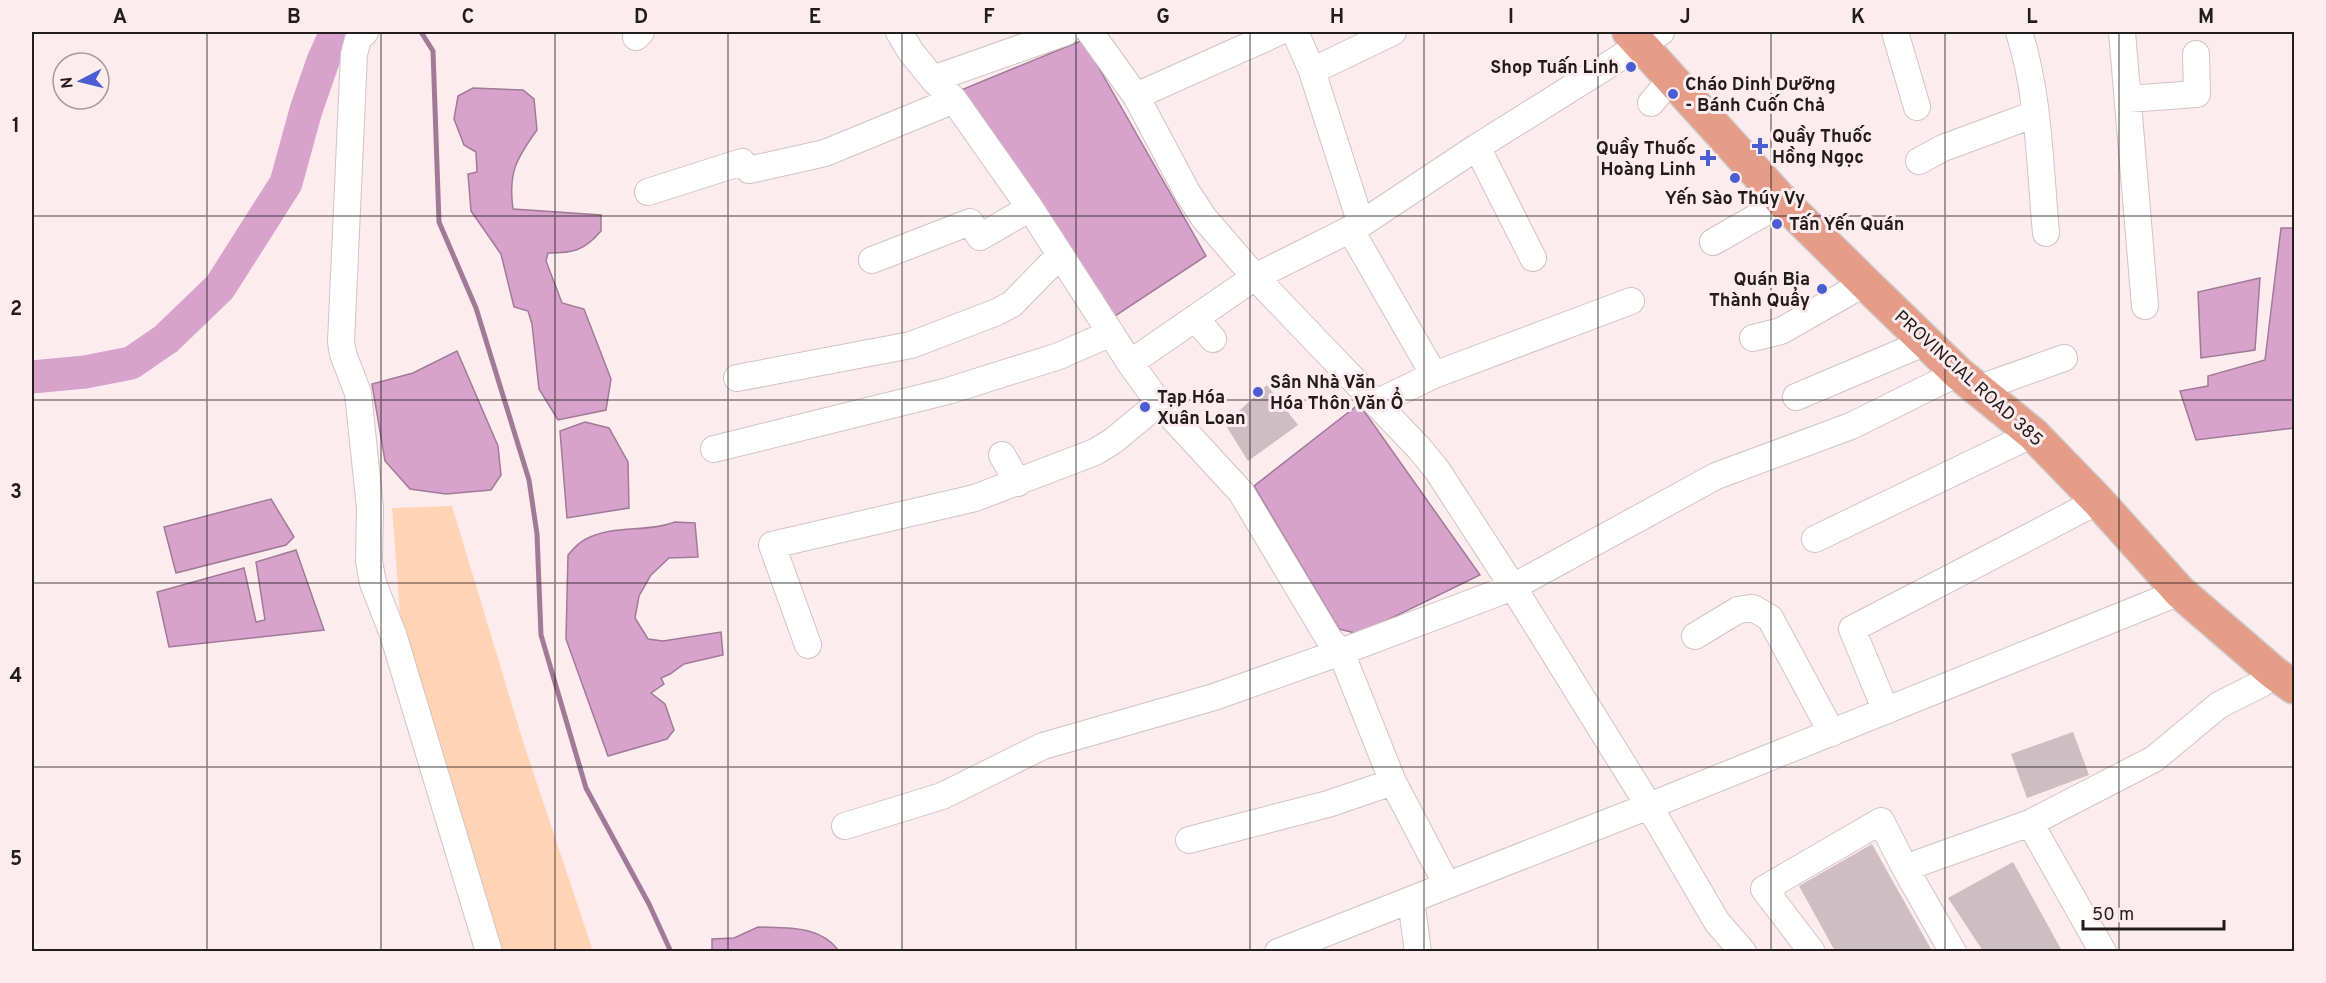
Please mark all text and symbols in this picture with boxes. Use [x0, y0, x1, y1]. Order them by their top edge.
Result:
text: A [113, 5, 127, 31]
text: B [287, 5, 301, 31]
text: C [462, 5, 474, 31]
text: D [634, 5, 648, 31]
text: E [809, 5, 821, 31]
text: F [983, 5, 995, 31]
text: G [1156, 5, 1170, 31]
text: H [1330, 5, 1344, 31]
text: I [1508, 5, 1514, 31]
text: J [1679, 5, 1691, 31]
text: K [1851, 5, 1865, 31]
text: L [2026, 5, 2038, 31]
text: M [2198, 5, 2214, 31]
north arrow [51, 51, 111, 111]
place label: Shop Tuấn Linh [1490, 56, 1619, 80]
marker: Shop Tuấn Linh [1624, 60, 1638, 74]
place label: Cháo Dinh Dưỡng - Bánh Cuốn Chả [1685, 74, 1836, 118]
text: N [57, 76, 79, 90]
marker: Cháo Dinh Dưỡng - Bánh Cuốn Chả [1666, 87, 1680, 101]
text: 1 [12, 114, 20, 140]
place label: Quầy Thuốc Hồng Ngọc [1772, 125, 1872, 170]
place label: Quầy Thuốc Hoàng Linh [1596, 137, 1696, 182]
marker: Quầy Thuốc Hồng Ngọc [1753, 139, 1767, 153]
marker: Quầy Thuốc Hoàng Linh [1701, 151, 1715, 165]
marker: Yến Sào Thúy Vy [1728, 171, 1742, 185]
place label: Yến Sào Thúy Vy [1665, 187, 1805, 211]
place label: Tấn Yến Quán [1789, 213, 1904, 237]
marker: Tấn Yến Quán [1770, 217, 1784, 231]
place label: Quán Bia Thành Quẩy [1709, 269, 1810, 313]
marker: Quán Bia Thành Quẩy [1815, 282, 1829, 296]
text: 2 [10, 297, 22, 323]
street label: PROVINCIAL ROAD 385 [1889, 306, 2047, 452]
place label: Sân Nhà Văn Hóa Thôn Văn Ổ [1270, 372, 1404, 416]
marker: Sân Nhà Văn Hóa Thôn Văn Ổ [1251, 385, 1265, 399]
place label: Tạp Hóa Xuân Loan [1157, 387, 1246, 431]
marker: Tạp Hóa Xuân Loan [1138, 400, 1152, 414]
text: 3 [10, 480, 22, 506]
text: 4 [10, 664, 22, 690]
text: 5 [10, 847, 22, 873]
scale bar [2083, 893, 2224, 931]
text: 50 m [2092, 904, 2134, 927]

